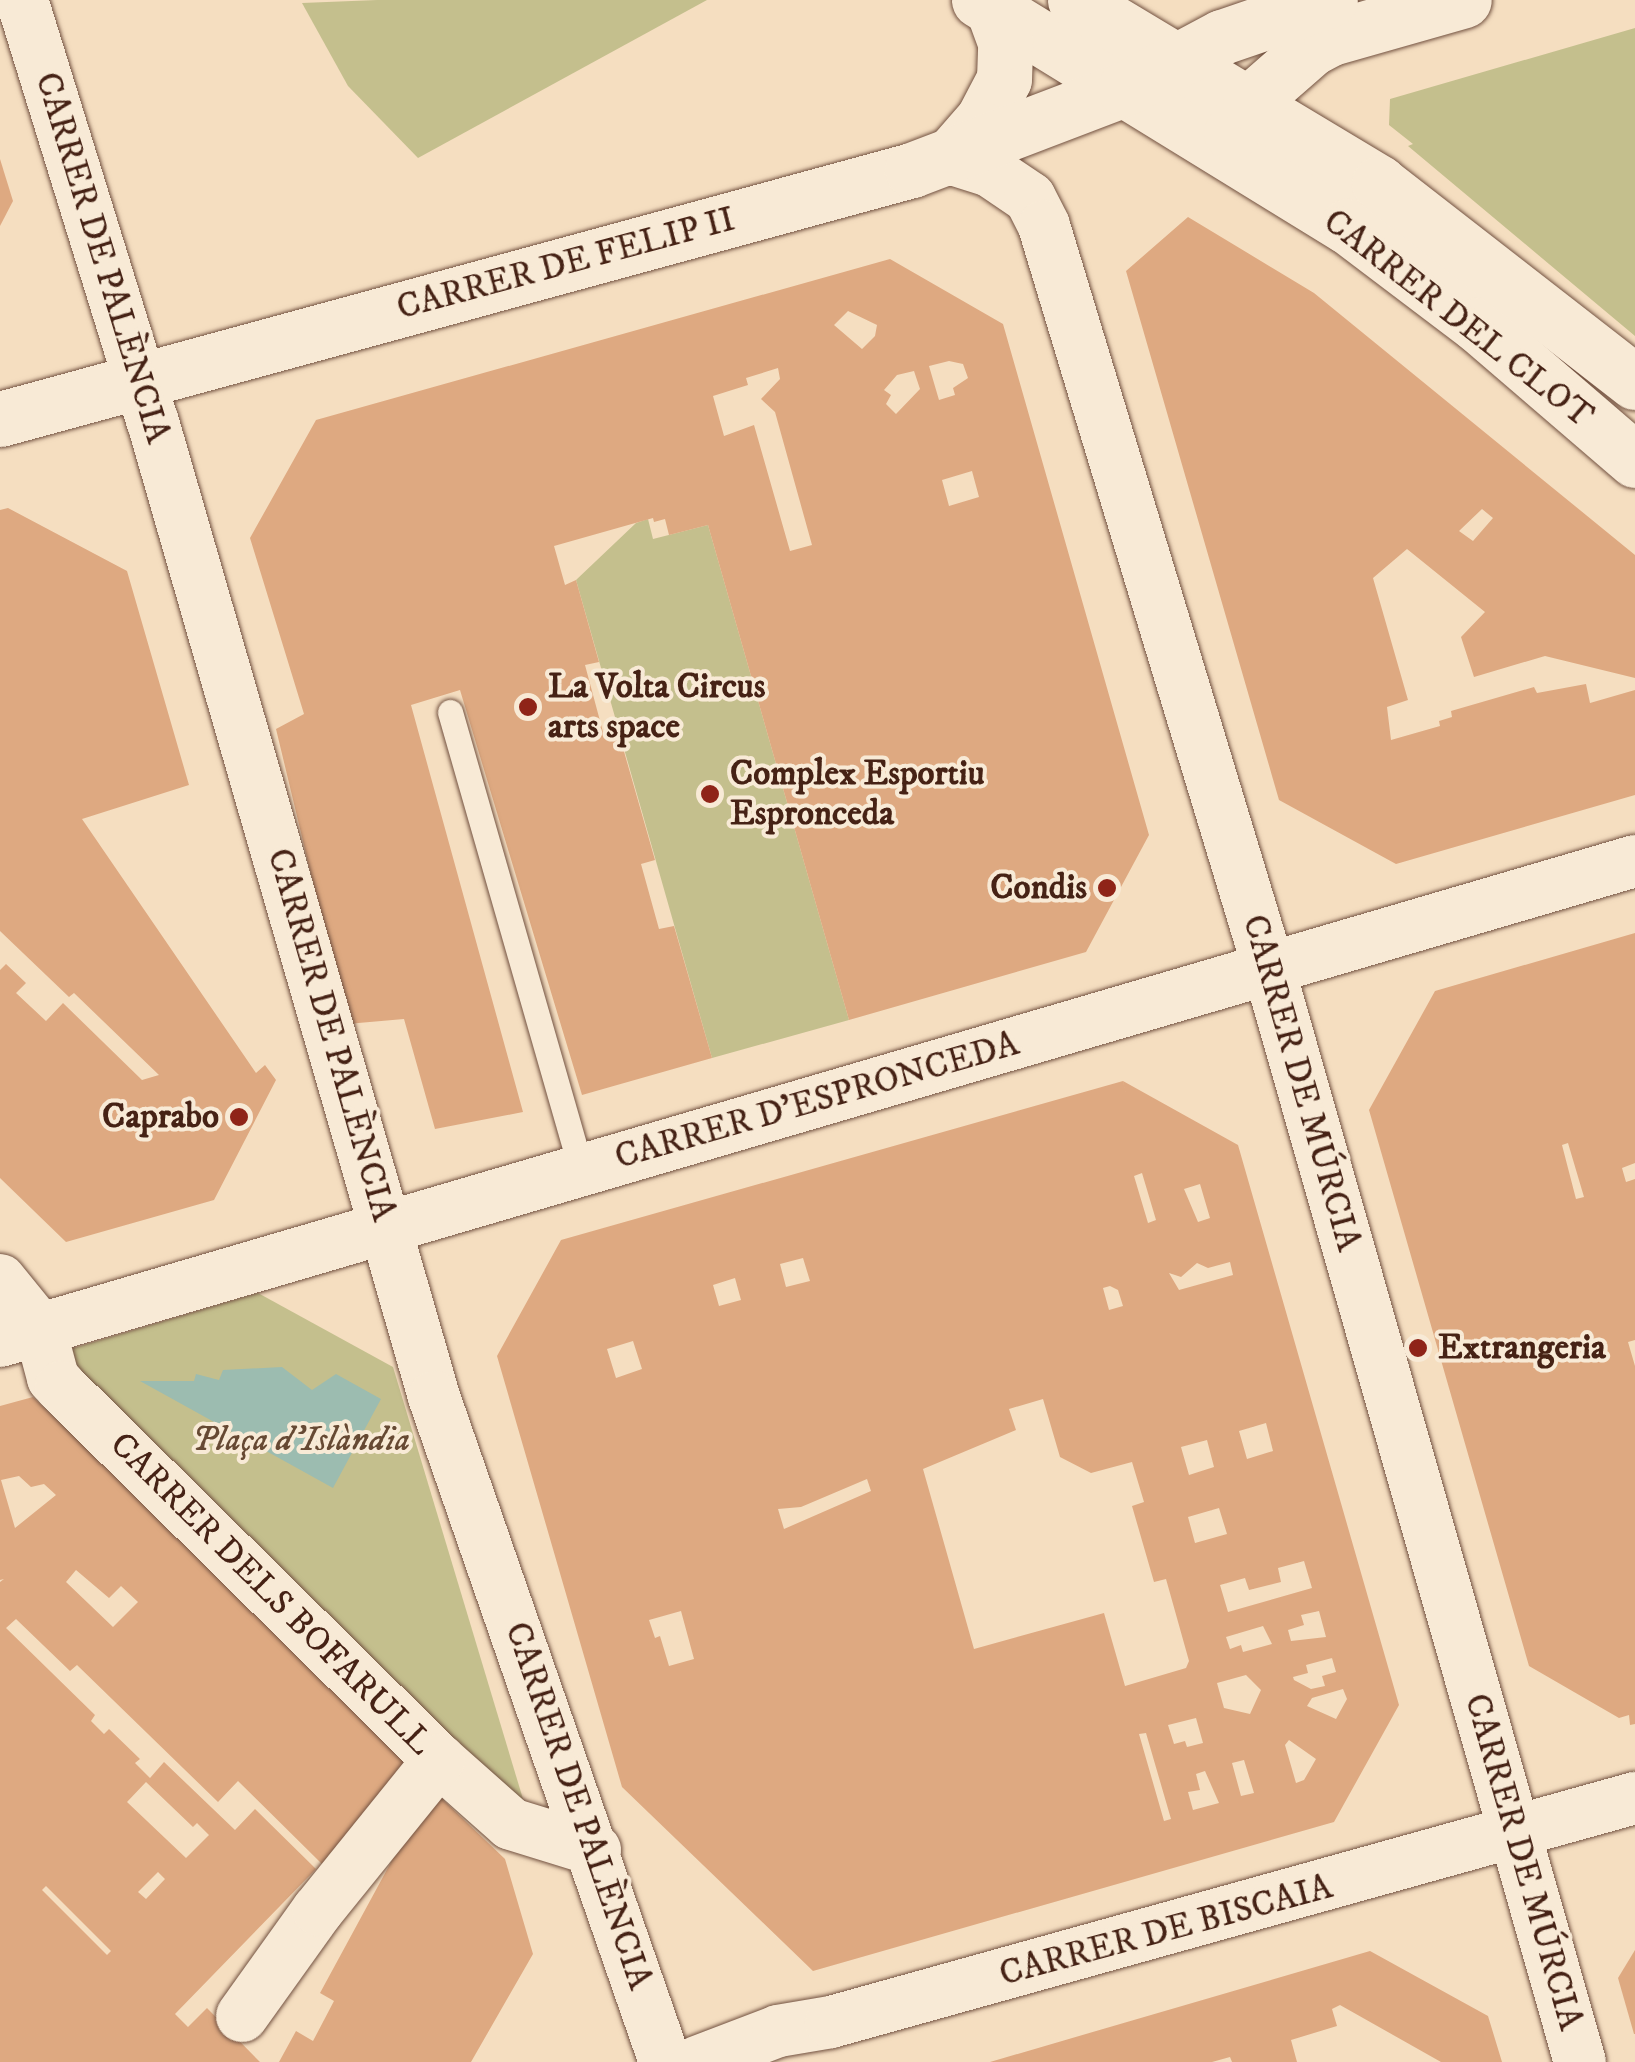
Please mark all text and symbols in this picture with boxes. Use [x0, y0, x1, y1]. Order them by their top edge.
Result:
street label: CARRER DE PALÈNCIA [26, 67, 178, 449]
street label: CARRER DE FELIP II [392, 199, 740, 329]
street label: CARRER DEL CLOT [1315, 201, 1601, 437]
place label: La Volta Circus arts space [548, 666, 765, 748]
marker: La Volta Circus arts space [517, 696, 539, 718]
place label: Complex Esportiu Espronceda [730, 753, 985, 835]
marker: Complex Esportiu Espronceda [699, 783, 721, 805]
street label: CARRER DE PALÈNCIA [258, 844, 404, 1226]
place label: Condis [990, 867, 1087, 909]
marker: Condis [1096, 877, 1118, 899]
street label: CARRER DE MÚRCIA [1233, 910, 1369, 1256]
street label: CARRER D'ESPRONCEDA [610, 1023, 1024, 1179]
place label: Caprabo [102, 1096, 219, 1138]
marker: Caprabo [228, 1106, 250, 1128]
place label: Extrangeria [1438, 1327, 1606, 1369]
marker: Extrangeria [1407, 1337, 1429, 1359]
park label: Plaça d'Islàndia [192, 1419, 410, 1461]
street label: CARRER DELS BOFARULL [101, 1424, 441, 1764]
street label: CARRER DE PALÈNCIA [495, 1617, 661, 1995]
street label: CARRER DE MÚRCIA [1455, 1689, 1591, 2035]
street label: CARRER DE BISCAIA [995, 1866, 1337, 1996]

